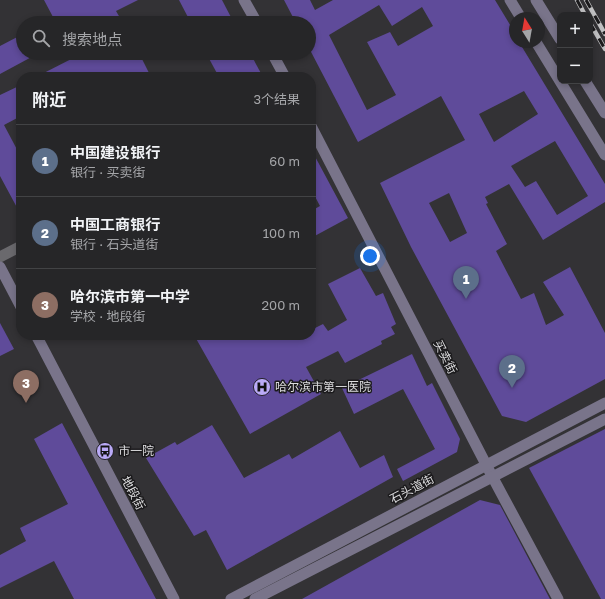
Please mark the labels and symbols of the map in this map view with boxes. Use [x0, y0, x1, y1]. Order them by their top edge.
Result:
north arrow [509, 12, 545, 48]
your location [360, 246, 380, 266]
pin: 1 [453, 266, 479, 299]
street label: 买卖街 [431, 337, 460, 376]
pin: 2 [499, 355, 525, 388]
pin: 3 [13, 370, 39, 403]
hospital icon: 哈尔滨市第一医院 [252, 377, 272, 397]
place label: 哈尔滨市第一医院 [275, 379, 371, 394]
bus stop icon: 市一院 [95, 441, 115, 461]
place label: 市一院 [118, 443, 154, 458]
street label: 石头道街 [387, 471, 436, 506]
street label: 地段街 [118, 473, 149, 512]

